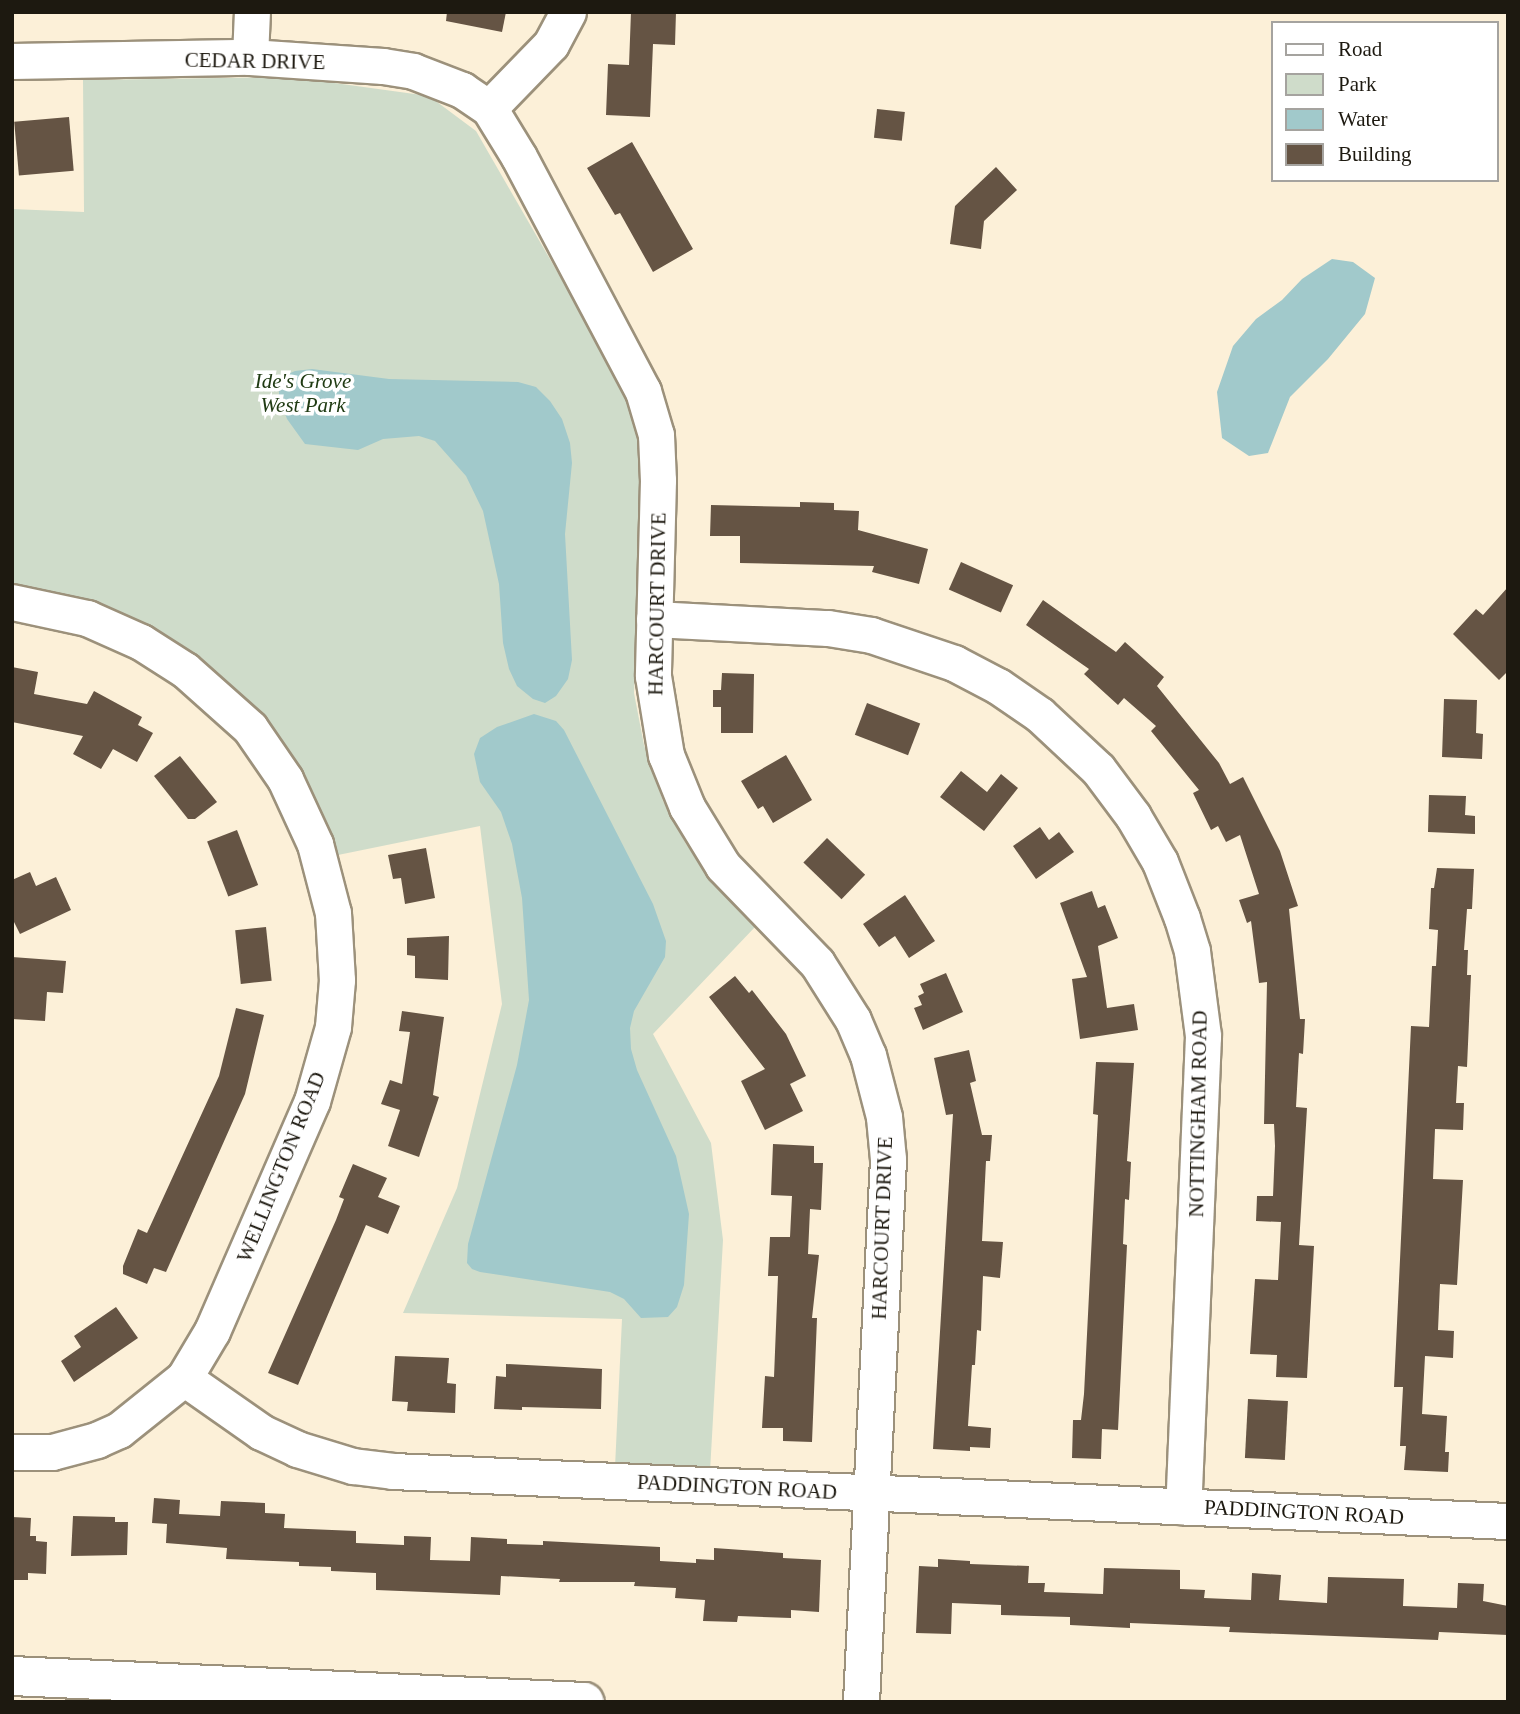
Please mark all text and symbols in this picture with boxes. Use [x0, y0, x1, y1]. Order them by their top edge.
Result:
legend [1272, 21, 1499, 182]
text: Road [1338, 37, 1382, 61]
street label: CEDAR DRIVE [185, 47, 325, 75]
text: Park [1338, 72, 1377, 96]
text: Water [1338, 107, 1388, 131]
text: Building [1338, 142, 1412, 166]
park label: Ide's Grove West Park [255, 368, 351, 418]
street label: HARCOURT DRIVE [643, 512, 671, 696]
street label: NOTTINGHAM ROAD [1184, 1010, 1212, 1218]
street label: WELLINGTON ROAD [231, 1068, 331, 1266]
street label: HARCOURT DRIVE [866, 1136, 898, 1320]
street label: PADDINGTON ROAD [636, 1469, 838, 1505]
street label: PADDINGTON ROAD [1203, 1494, 1405, 1530]

